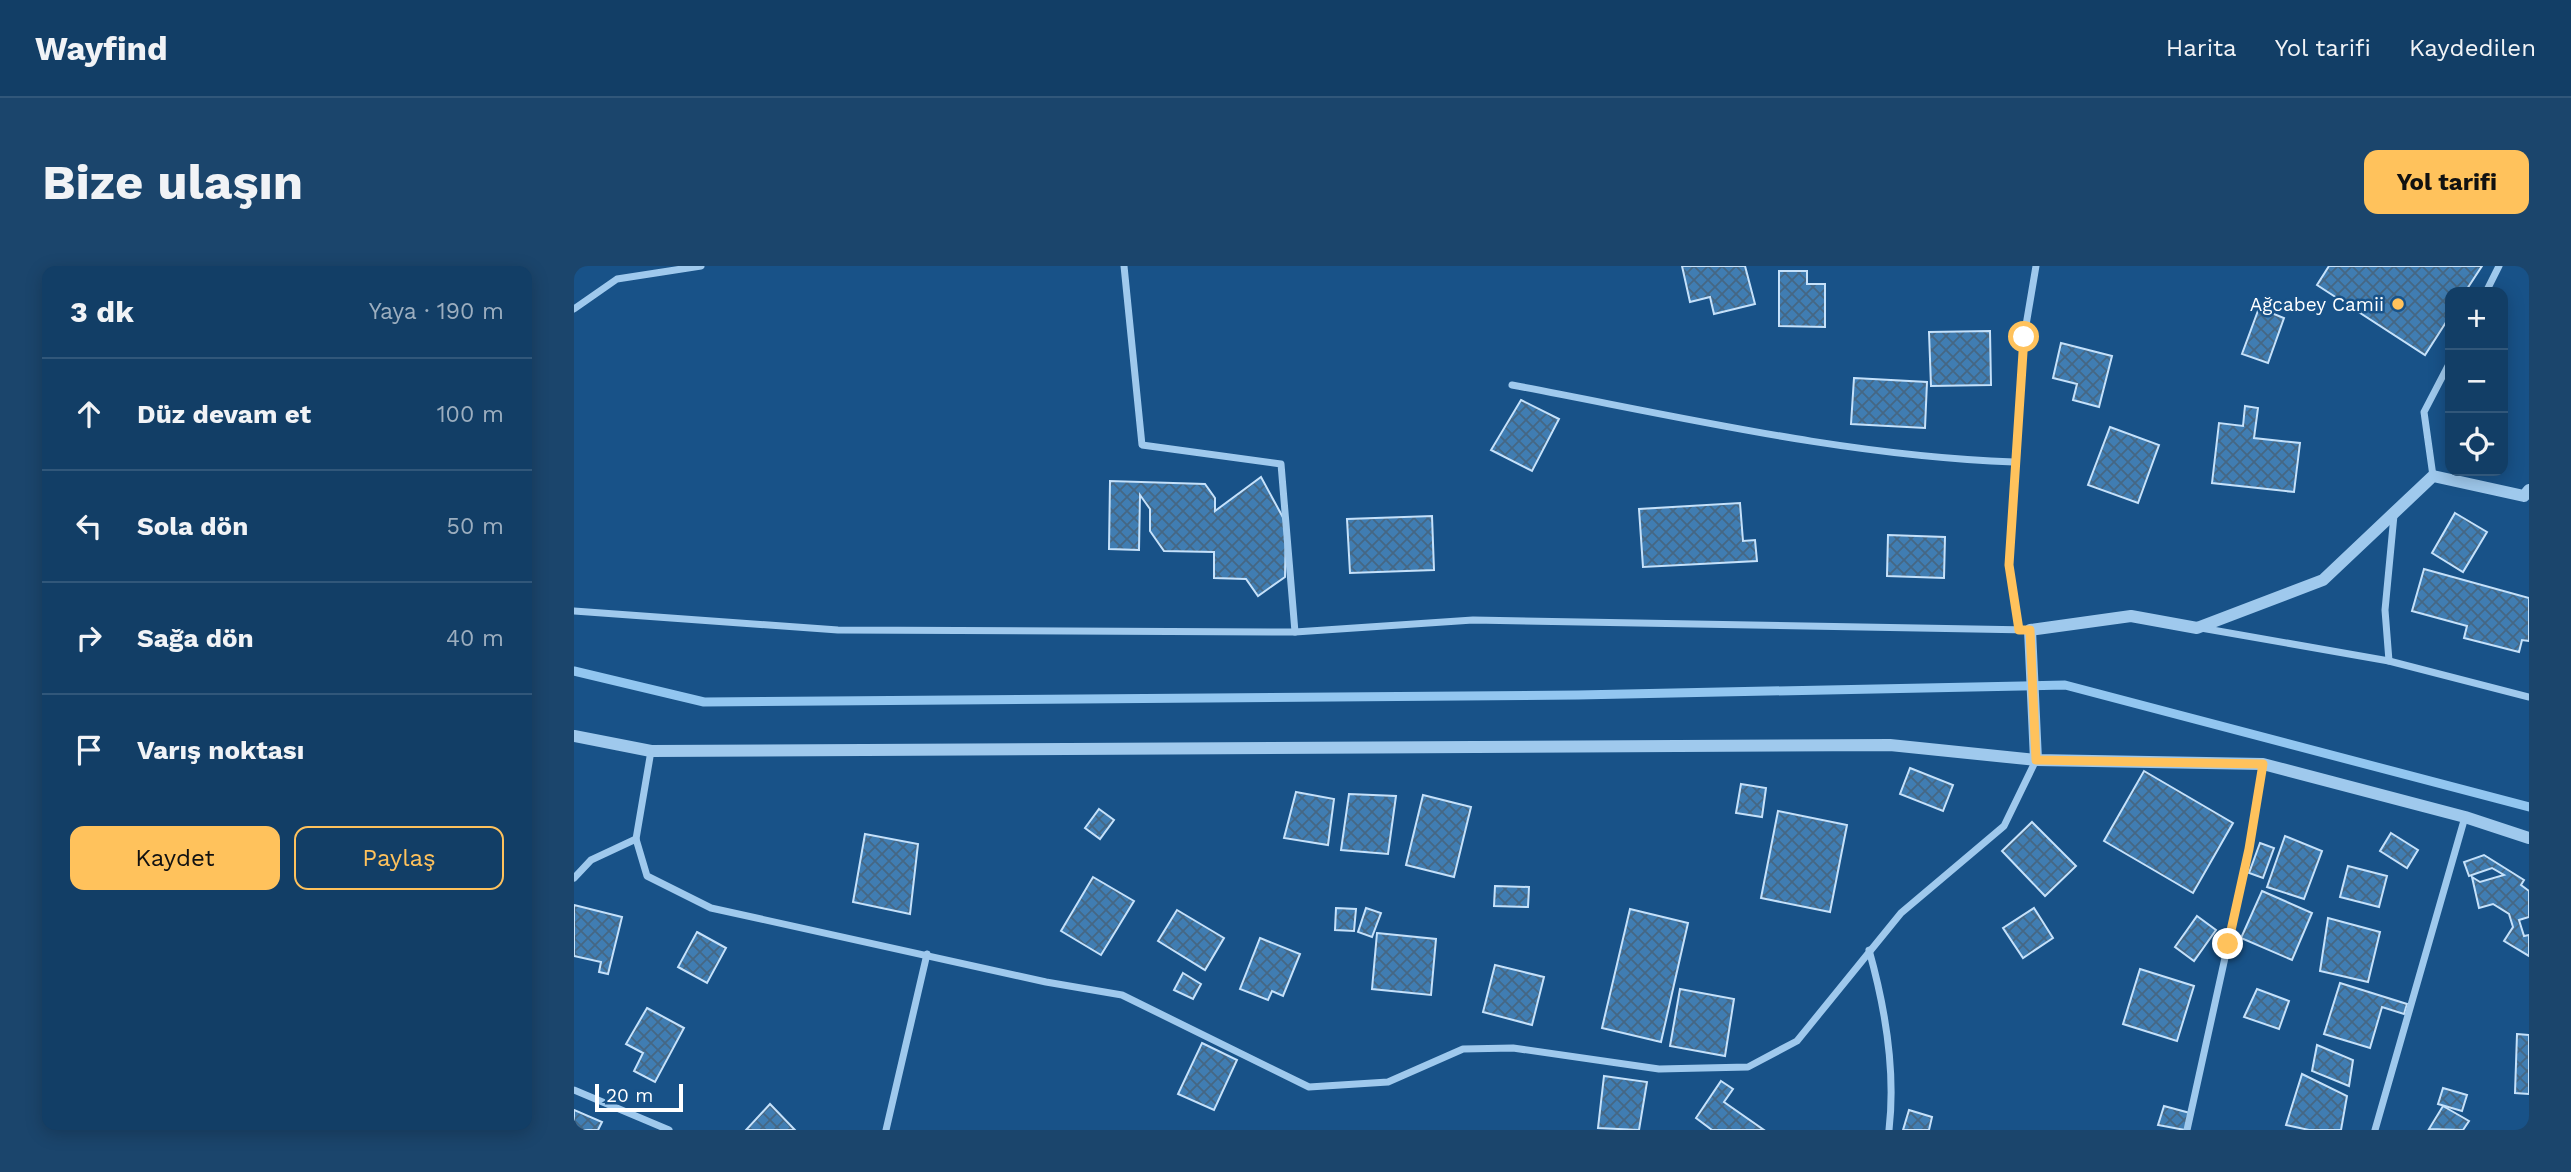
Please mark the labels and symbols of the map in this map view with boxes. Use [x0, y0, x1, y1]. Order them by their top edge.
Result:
place label: Ağcabey Camii [2250, 293, 2384, 316]
marker: Ağcabey Camii [2390, 296, 2406, 312]
route start [2008, 321, 2039, 352]
route end [2212, 928, 2243, 959]
scale bar [595, 1081, 682, 1113]

